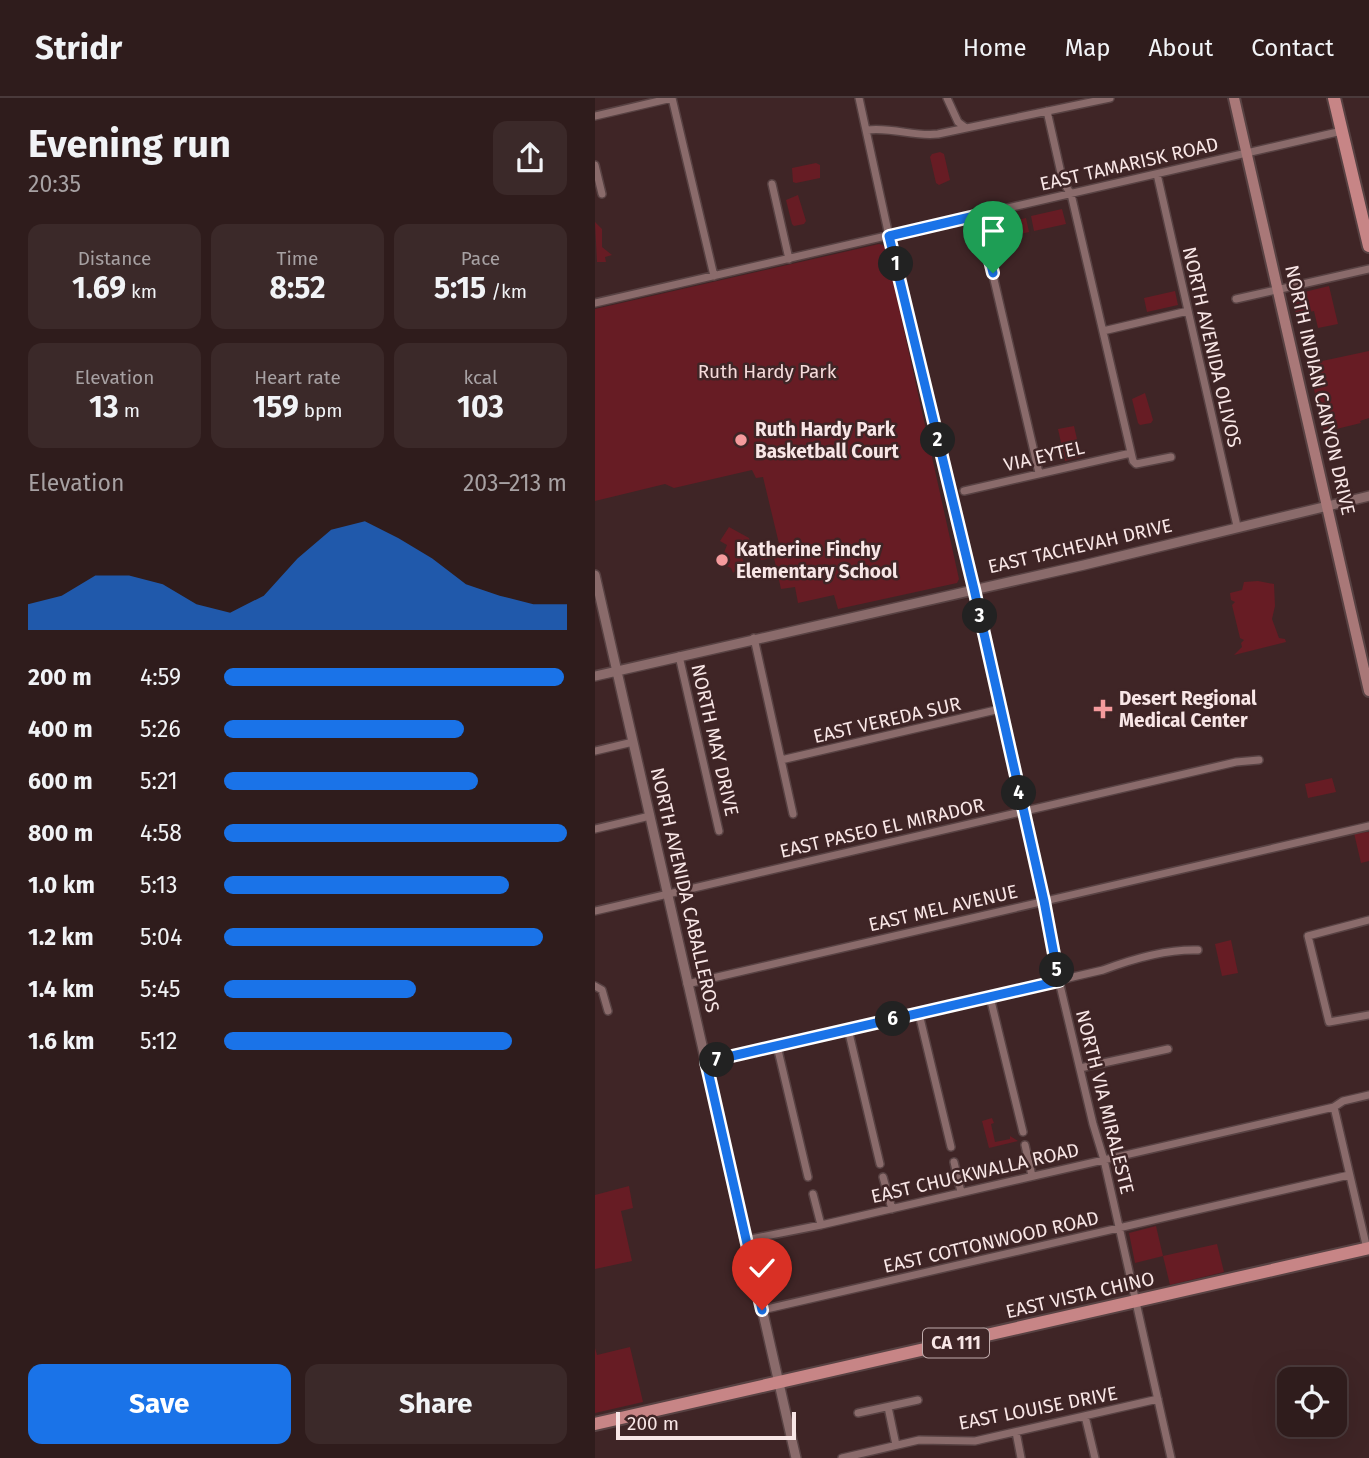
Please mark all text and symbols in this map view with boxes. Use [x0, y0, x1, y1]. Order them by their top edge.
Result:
text: Stridr [35, 28, 122, 68]
text: Home [963, 34, 1027, 62]
text: Map [1065, 34, 1111, 62]
text: About [1149, 34, 1213, 62]
text: Contact [1251, 34, 1334, 62]
text: Evening run [28, 121, 231, 167]
button: share [493, 121, 567, 195]
street label: EAST TAMARISK ROAD [1038, 132, 1220, 196]
text: 20:35 [28, 170, 81, 198]
pin [963, 201, 1023, 273]
icon: arrive [974, 212, 1012, 250]
street label: NORTH AVENIDA OLIVOS [1178, 244, 1246, 450]
pin: 1 [879, 246, 913, 282]
text: Distance [78, 247, 151, 270]
text: Time [277, 247, 318, 270]
text: Pace [461, 247, 500, 270]
text: 1 [891, 252, 900, 275]
street label: NORTH INDIAN CANYON DRIVE [1280, 263, 1360, 517]
text: 1.69 [72, 270, 126, 306]
text: 8:52 [269, 270, 326, 306]
text: 5:15 [434, 270, 486, 306]
text: km [126, 280, 157, 303]
text: /km [486, 280, 527, 303]
park label: Ruth Hardy Park [698, 360, 837, 383]
text: Elevation [75, 366, 154, 389]
text: Heart rate [254, 366, 341, 389]
text: kcal [463, 366, 498, 389]
text: 13 [89, 389, 119, 425]
text: 159 [252, 389, 299, 425]
text: 103 [457, 389, 504, 425]
text: m [119, 399, 140, 422]
text: bpm [299, 399, 343, 422]
place label: Ruth Hardy Park Basketball Court [755, 418, 899, 463]
pin: 2 [921, 422, 955, 458]
text: 2 [933, 428, 942, 451]
marker: Ruth Hardy Park Basketball Court [733, 432, 749, 448]
street label: VIA EYTEL [1001, 435, 1087, 476]
text: Elevation [28, 469, 124, 497]
text: 203–213 m [463, 469, 567, 497]
street label: EAST TACHEVAH DRIVE [986, 514, 1174, 578]
place label: Katherine Finchy Elementary School [736, 538, 898, 583]
marker: Katherine Finchy Elementary School [714, 552, 730, 568]
pin: 3 [963, 598, 997, 634]
text: 3 [975, 604, 984, 627]
street label: NORTH MAY DRIVE [686, 662, 744, 818]
text: 200 m [28, 663, 92, 691]
text: 4:59 [140, 663, 181, 691]
place label: Desert Regional Medical Center [1119, 687, 1257, 732]
street label: EAST VEREDA SUR [811, 692, 963, 748]
marker: Desert Regional Medical Center [1093, 699, 1113, 719]
text: 400 m [28, 715, 93, 743]
text: 5:26 [140, 715, 181, 743]
street label: NORTH AVENIDA CABALLEROS [646, 765, 724, 1015]
text: 600 m [28, 767, 93, 795]
text: 5:21 [140, 767, 178, 795]
pin: 4 [1001, 776, 1037, 810]
text: 4 [1013, 781, 1024, 804]
street label: EAST PASEO EL MIRADOR [777, 793, 987, 863]
text: 800 m [28, 819, 93, 847]
text: 4:58 [140, 819, 182, 847]
text: 1.0 km [28, 871, 95, 899]
text: 5:13 [140, 871, 178, 899]
street label: EAST MEL AVENUE [866, 880, 1020, 936]
text: 1.2 km [28, 923, 94, 951]
text: 5:04 [140, 923, 182, 951]
pin: 5 [1039, 952, 1075, 988]
text: 5 [1051, 958, 1062, 981]
text: 1.4 km [28, 975, 94, 1003]
text: 5:45 [140, 975, 180, 1003]
pin: 6 [875, 1002, 911, 1037]
text: 6 [887, 1007, 898, 1030]
street label: NORTH VIA MIRALESTE [1071, 1007, 1139, 1197]
text: 1.6 km [28, 1027, 95, 1055]
text: 5:12 [140, 1027, 177, 1055]
pin: 7 [699, 1042, 735, 1077]
text: 7 [712, 1048, 721, 1071]
street label: EAST CHUCKWALLA ROAD [869, 1138, 1081, 1208]
street label: EAST COTTONWOOD ROAD [881, 1206, 1101, 1278]
pin [732, 1238, 792, 1310]
icon: check [743, 1249, 781, 1287]
street label: EAST VISTA CHINO [1003, 1267, 1157, 1323]
road number: CA 111 [923, 1328, 989, 1358]
button: Save [28, 1364, 291, 1444]
button: Share [305, 1364, 567, 1444]
map controls [1277, 1367, 1347, 1437]
button: locate [1277, 1367, 1347, 1437]
street label: EAST LOUISE DRIVE [957, 1381, 1119, 1435]
scale bar [616, 1409, 796, 1441]
text: 200 m [627, 1412, 679, 1435]

